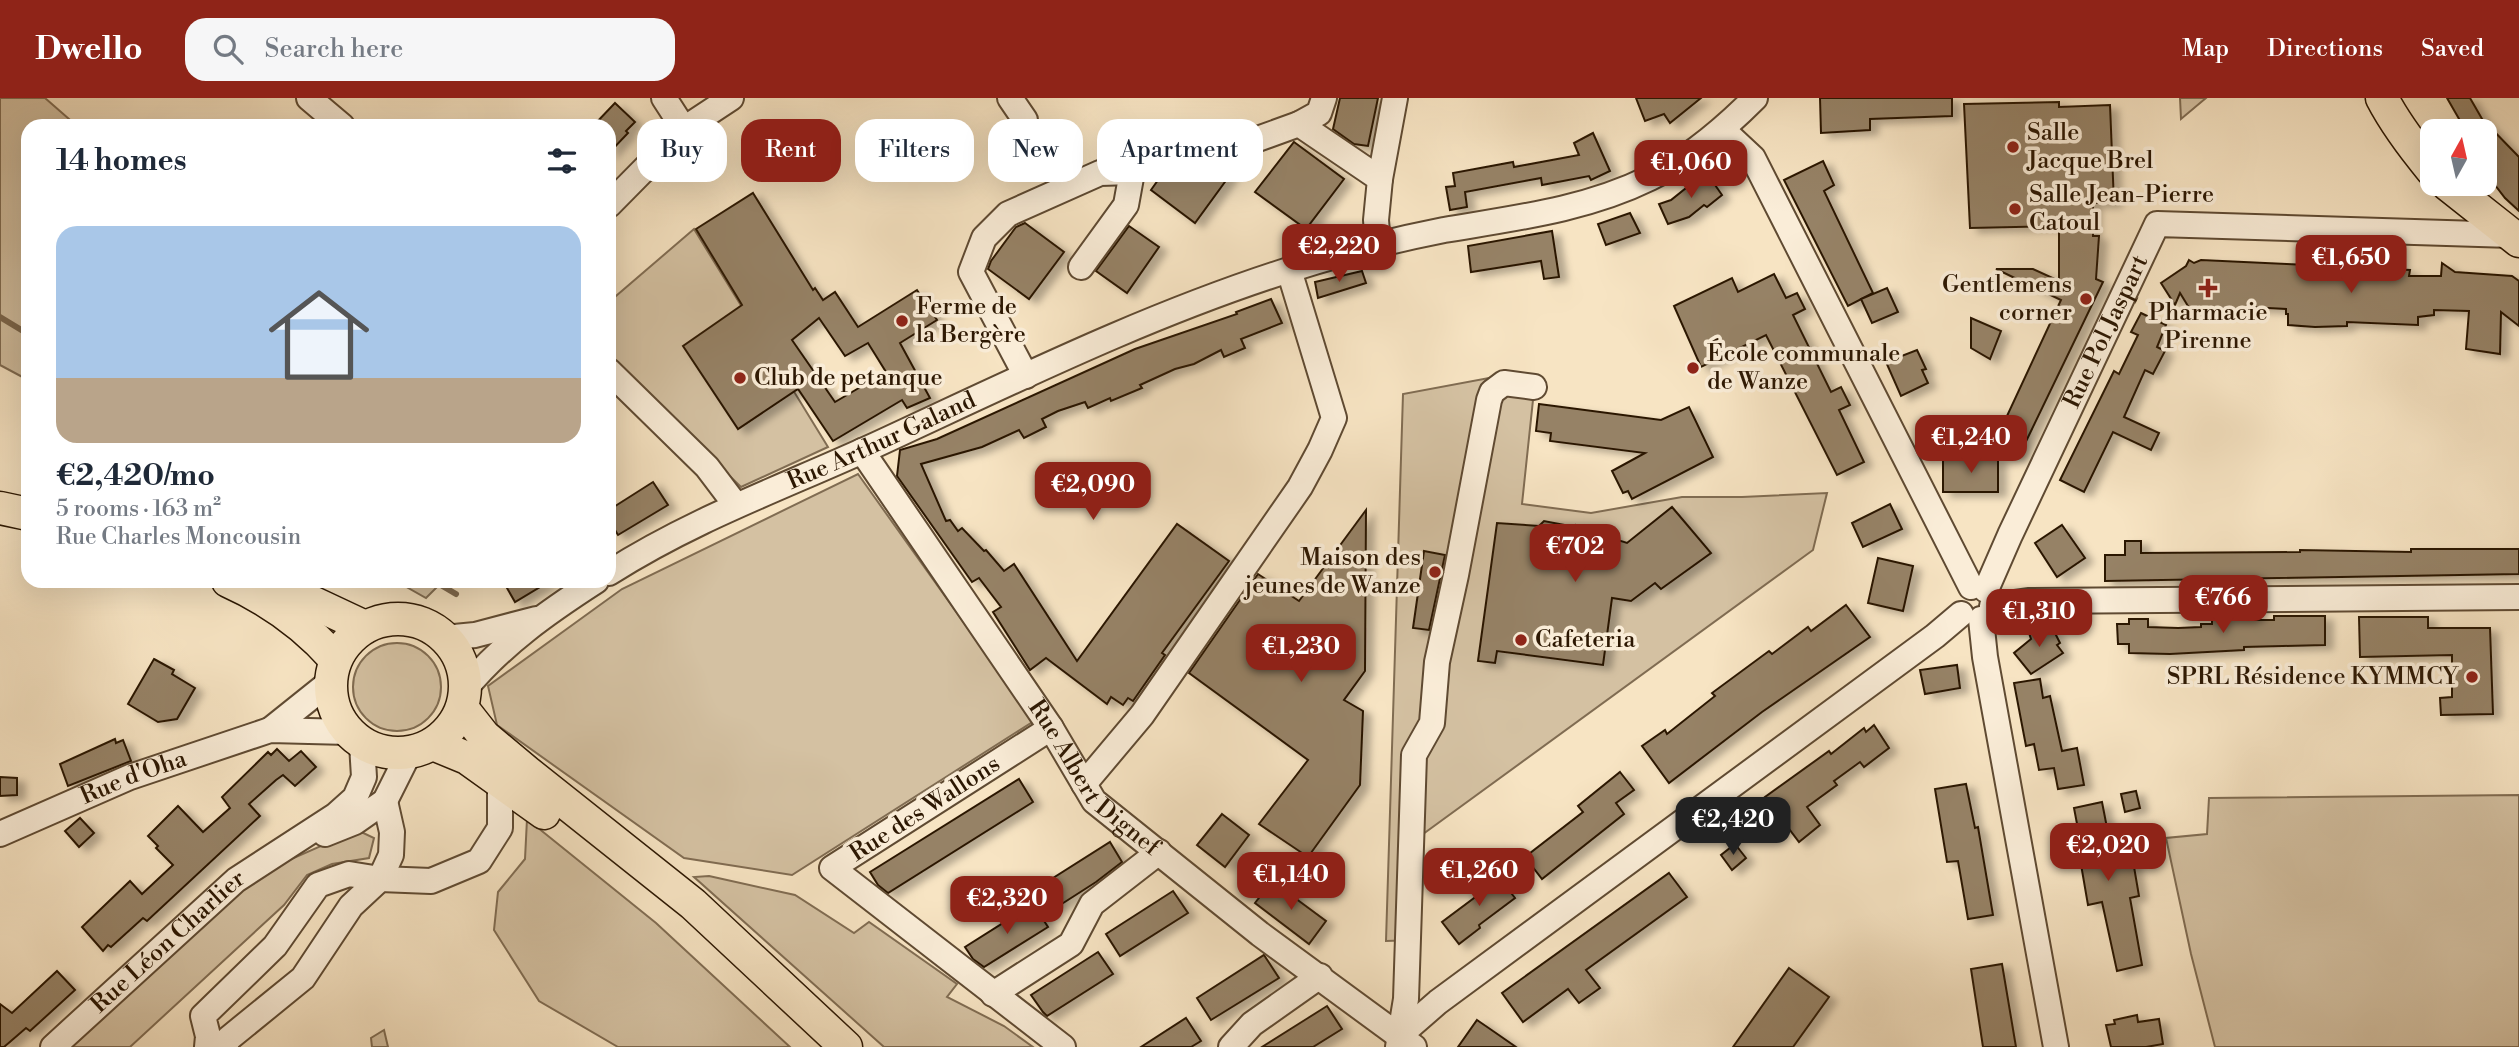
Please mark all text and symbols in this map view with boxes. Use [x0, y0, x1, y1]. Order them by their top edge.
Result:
search box [185, 18, 675, 81]
text: Dwello [35, 29, 143, 70]
icon: search [209, 30, 247, 68]
text: Search here [265, 33, 403, 65]
text: Map [2182, 34, 2229, 64]
text: Directions [2267, 34, 2383, 64]
text: Saved [2421, 34, 2484, 64]
place label: Salle Jacque Brel [2026, 118, 2153, 176]
chip: Buy [637, 119, 727, 182]
chip: Rent [741, 119, 841, 182]
chip: Filters [855, 119, 974, 182]
chip: New [988, 119, 1083, 182]
chip: Apartment [1097, 119, 1263, 182]
north arrow [2420, 119, 2497, 196]
map controls [2420, 119, 2497, 196]
marker: Salle Jacque Brel [2005, 139, 2021, 155]
pin: €1,060 [1634, 140, 1748, 200]
text: 14 homes [56, 142, 187, 180]
icon: filters [543, 142, 581, 180]
text: €1,060 [1650, 149, 1732, 177]
place label: Salle Jean-Pierre Catoul [2029, 180, 2214, 238]
marker: Salle Jean-Pierre Catoul [2007, 201, 2023, 217]
pin: €2,220 [1282, 225, 1396, 284]
text: €2,220 [1298, 233, 1380, 261]
pin: €1,650 [2294, 236, 2408, 295]
text: €1,650 [2312, 244, 2390, 272]
street label: Rue Pol Jaspart [2057, 250, 2155, 413]
place label: Gentlemens corner [1942, 270, 2072, 328]
icon: home [256, 272, 382, 398]
marker: Pharmacie Pirenne [2200, 280, 2216, 296]
marker: Gentlemens corner [2078, 291, 2094, 307]
place label: Ferme de la Bergère [916, 292, 1026, 350]
place label: Pharmacie Pirenne [2148, 298, 2268, 356]
marker: Ferme de la Bergère [894, 313, 910, 329]
place label: École communale de Wanze [1707, 338, 1900, 397]
marker: École communale de Wanze [1685, 360, 1701, 376]
place label: Club de petanque [754, 363, 943, 393]
marker: Club de petanque [732, 370, 748, 386]
street label: Rue Arthur Galand [783, 385, 981, 497]
pin: €1,240 [1914, 416, 2028, 475]
text: €1,240 [1931, 424, 2011, 452]
text: €2,420/mo [56, 457, 215, 495]
pin: €2,090 [1036, 462, 1150, 522]
text: €2,090 [1051, 471, 1135, 499]
text: 5 rooms · 163 m² [56, 495, 221, 523]
text: Rue Charles Moncousin [56, 523, 301, 551]
pin: €702 [1534, 524, 1616, 584]
text: €702 [1546, 533, 1604, 561]
place label: Maison des jeunes de Wanze [1242, 543, 1421, 601]
marker: Maison des jeunes de Wanze [1427, 564, 1443, 580]
pin: €766 [2182, 575, 2264, 635]
text: €766 [2195, 584, 2251, 612]
pin: €1,310 [1982, 589, 2096, 649]
text: €1,310 [2002, 598, 2076, 626]
pin: €1,230 [1244, 624, 1358, 684]
place label: Cafeteria [1535, 625, 1636, 655]
marker: Cafeteria [1513, 632, 1529, 648]
text: €1,230 [1262, 633, 1340, 661]
place label: SPRL Résidence KYMMCY [2167, 662, 2459, 692]
marker: SPRL Résidence KYMMCY [2464, 669, 2480, 685]
street label: Rue Albert Dignef [1021, 694, 1167, 863]
street label: Rue d'Oha [76, 744, 191, 812]
street label: Rue des Wallons [844, 749, 1006, 869]
pin: €2,420 [1676, 798, 1790, 857]
text: €2,420 [1692, 806, 1774, 834]
pin: €2,020 [2051, 824, 2165, 883]
text: €2,020 [2066, 832, 2150, 860]
pin: €1,260 [1422, 848, 1536, 908]
pin: €1,140 [1234, 852, 1348, 912]
text: €1,260 [1440, 857, 1518, 885]
text: €1,140 [1253, 861, 1329, 889]
street label: Rue Léon Charlier [85, 863, 251, 1020]
pin: €2,320 [950, 876, 1064, 936]
text: €2,320 [966, 885, 1048, 913]

